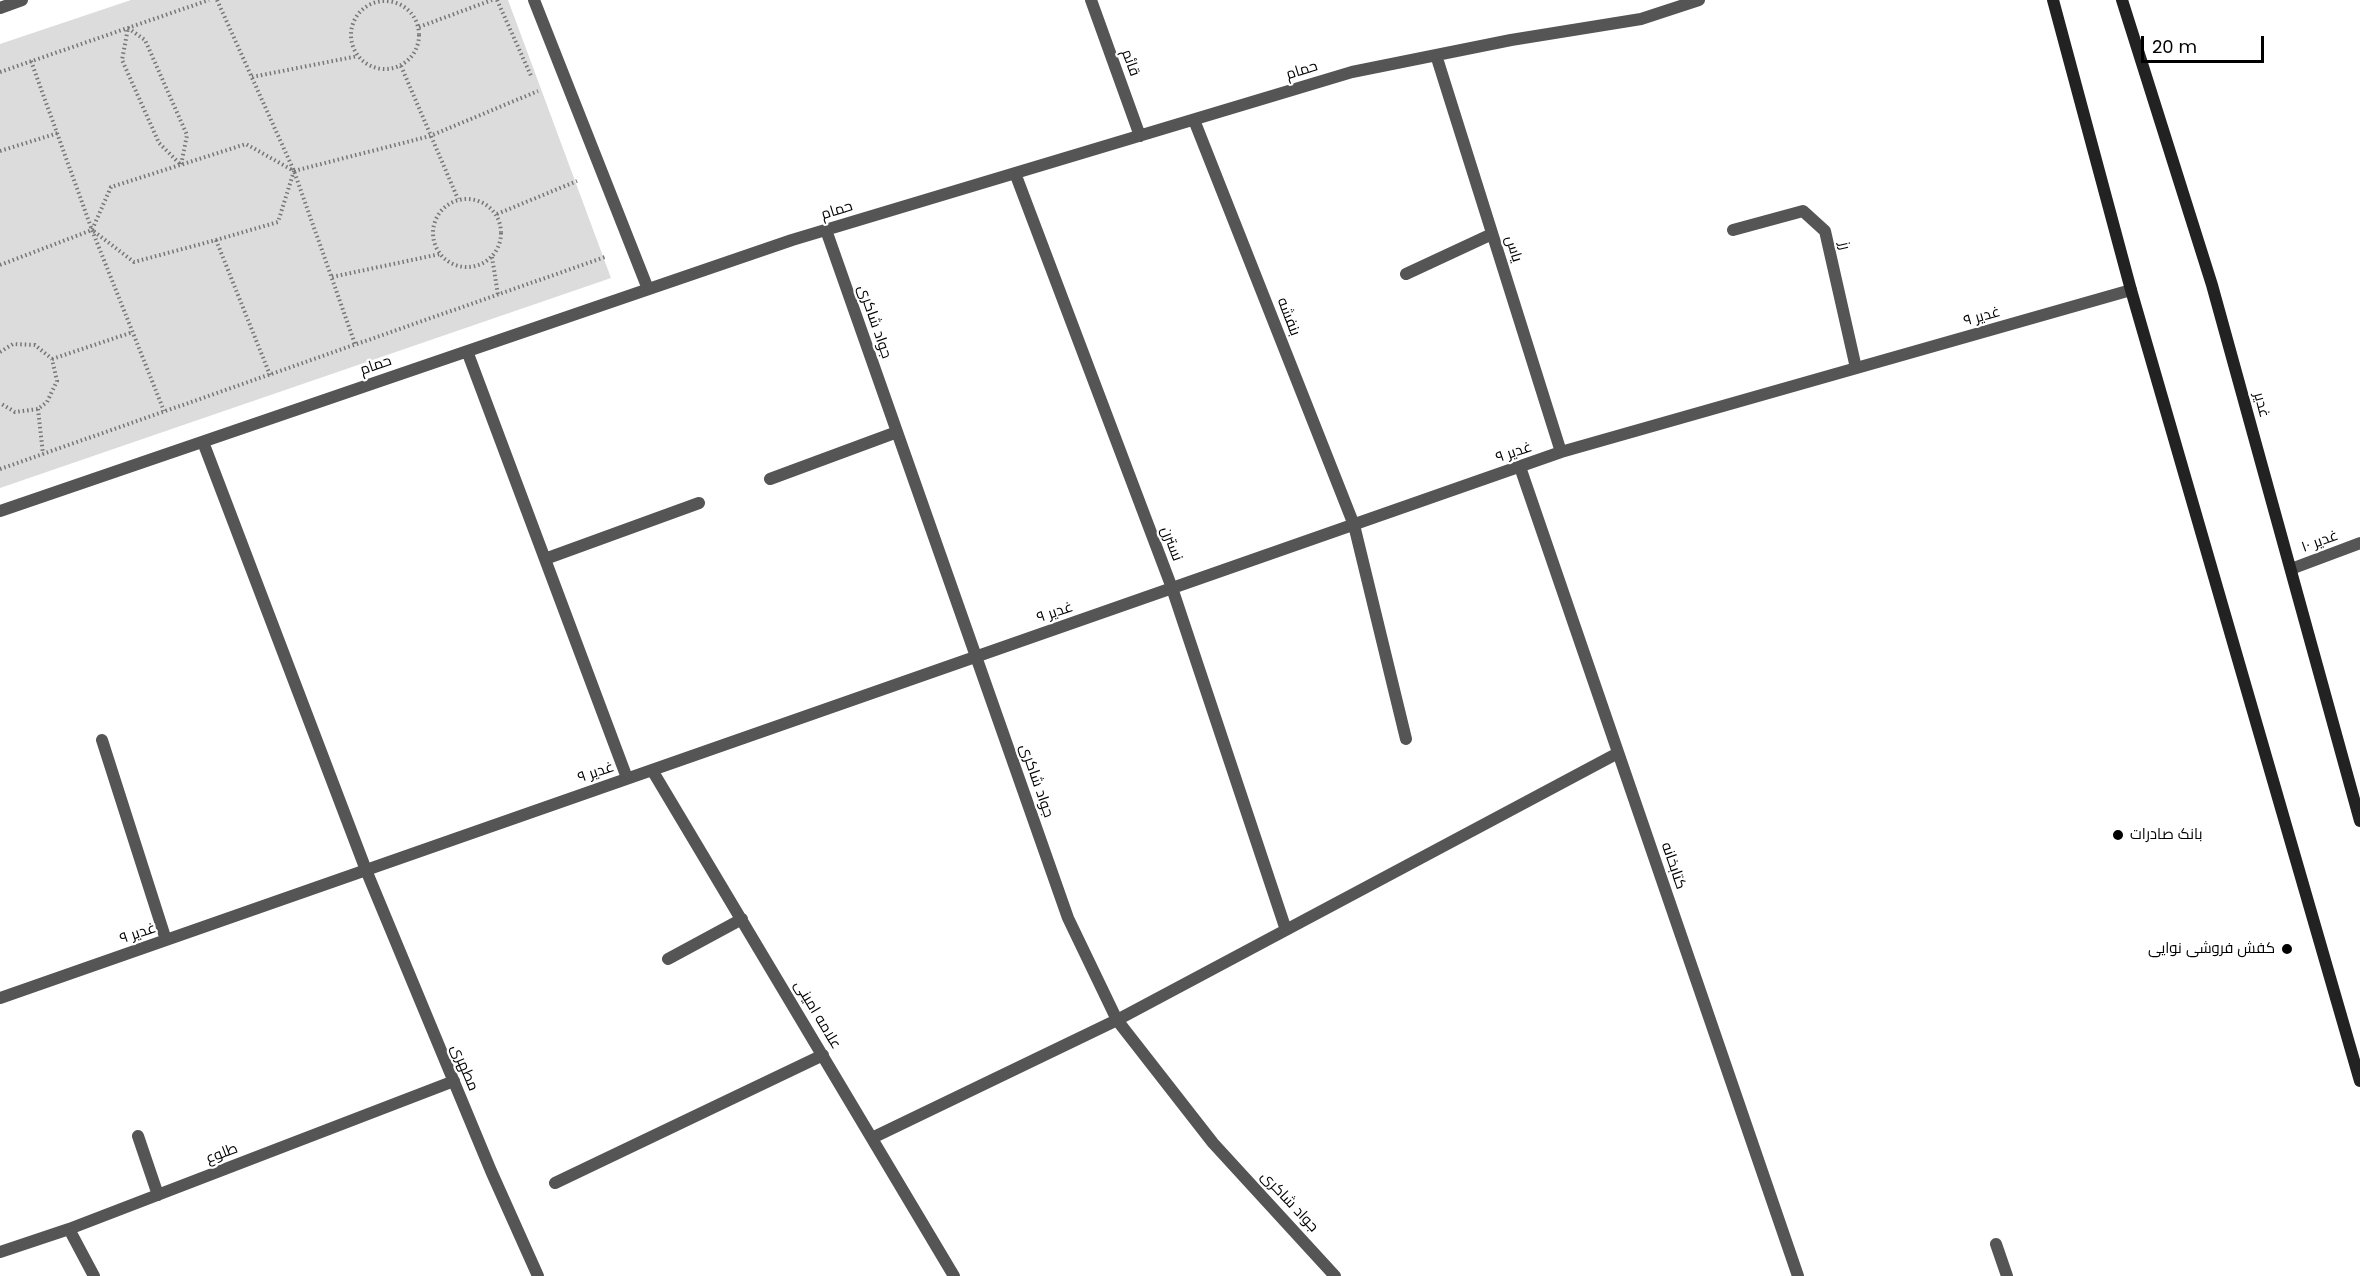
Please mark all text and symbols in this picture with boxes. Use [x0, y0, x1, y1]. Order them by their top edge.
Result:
scale bar [2144, 24, 2267, 62]
text: 20 m [2152, 34, 2197, 59]
street label: قائم [1117, 47, 1143, 79]
street label: حمام [1284, 58, 1320, 84]
street label: حمام [819, 198, 855, 224]
street label: یاس [1501, 234, 1525, 264]
street label: رز [1834, 240, 1854, 252]
street label: جواد شاکری [853, 283, 895, 361]
street label: بنفشه [1273, 295, 1303, 339]
street label: غدیر ۹ [1962, 303, 2002, 331]
street label: حمام [358, 352, 394, 380]
street label: غدیر [2249, 390, 2273, 420]
street label: غدیر ۹ [1493, 438, 1535, 468]
street label: نسترن [1156, 524, 1186, 564]
street label: غدیر ۱۰ [2299, 527, 2341, 557]
street label: غدیر ۹ [1034, 598, 1076, 628]
street label: جواد شاکری [1015, 742, 1057, 820]
street label: غدیر ۹ [575, 758, 617, 788]
place label: بانک صادرات [2130, 826, 2202, 844]
marker: بانک صادرات [2111, 828, 2125, 842]
street label: کتابخانه [1657, 840, 1689, 892]
street label: غدیر ۹ [117, 919, 159, 949]
place label: کفش فروشی نوایی [2148, 940, 2275, 958]
marker: کفش فروشی نوایی [2280, 942, 2294, 956]
street label: علامه امینی [789, 977, 845, 1053]
street label: مطهری [446, 1042, 482, 1094]
street label: طلوع [204, 1140, 240, 1168]
street label: جواد شاکری [1256, 1168, 1322, 1236]

